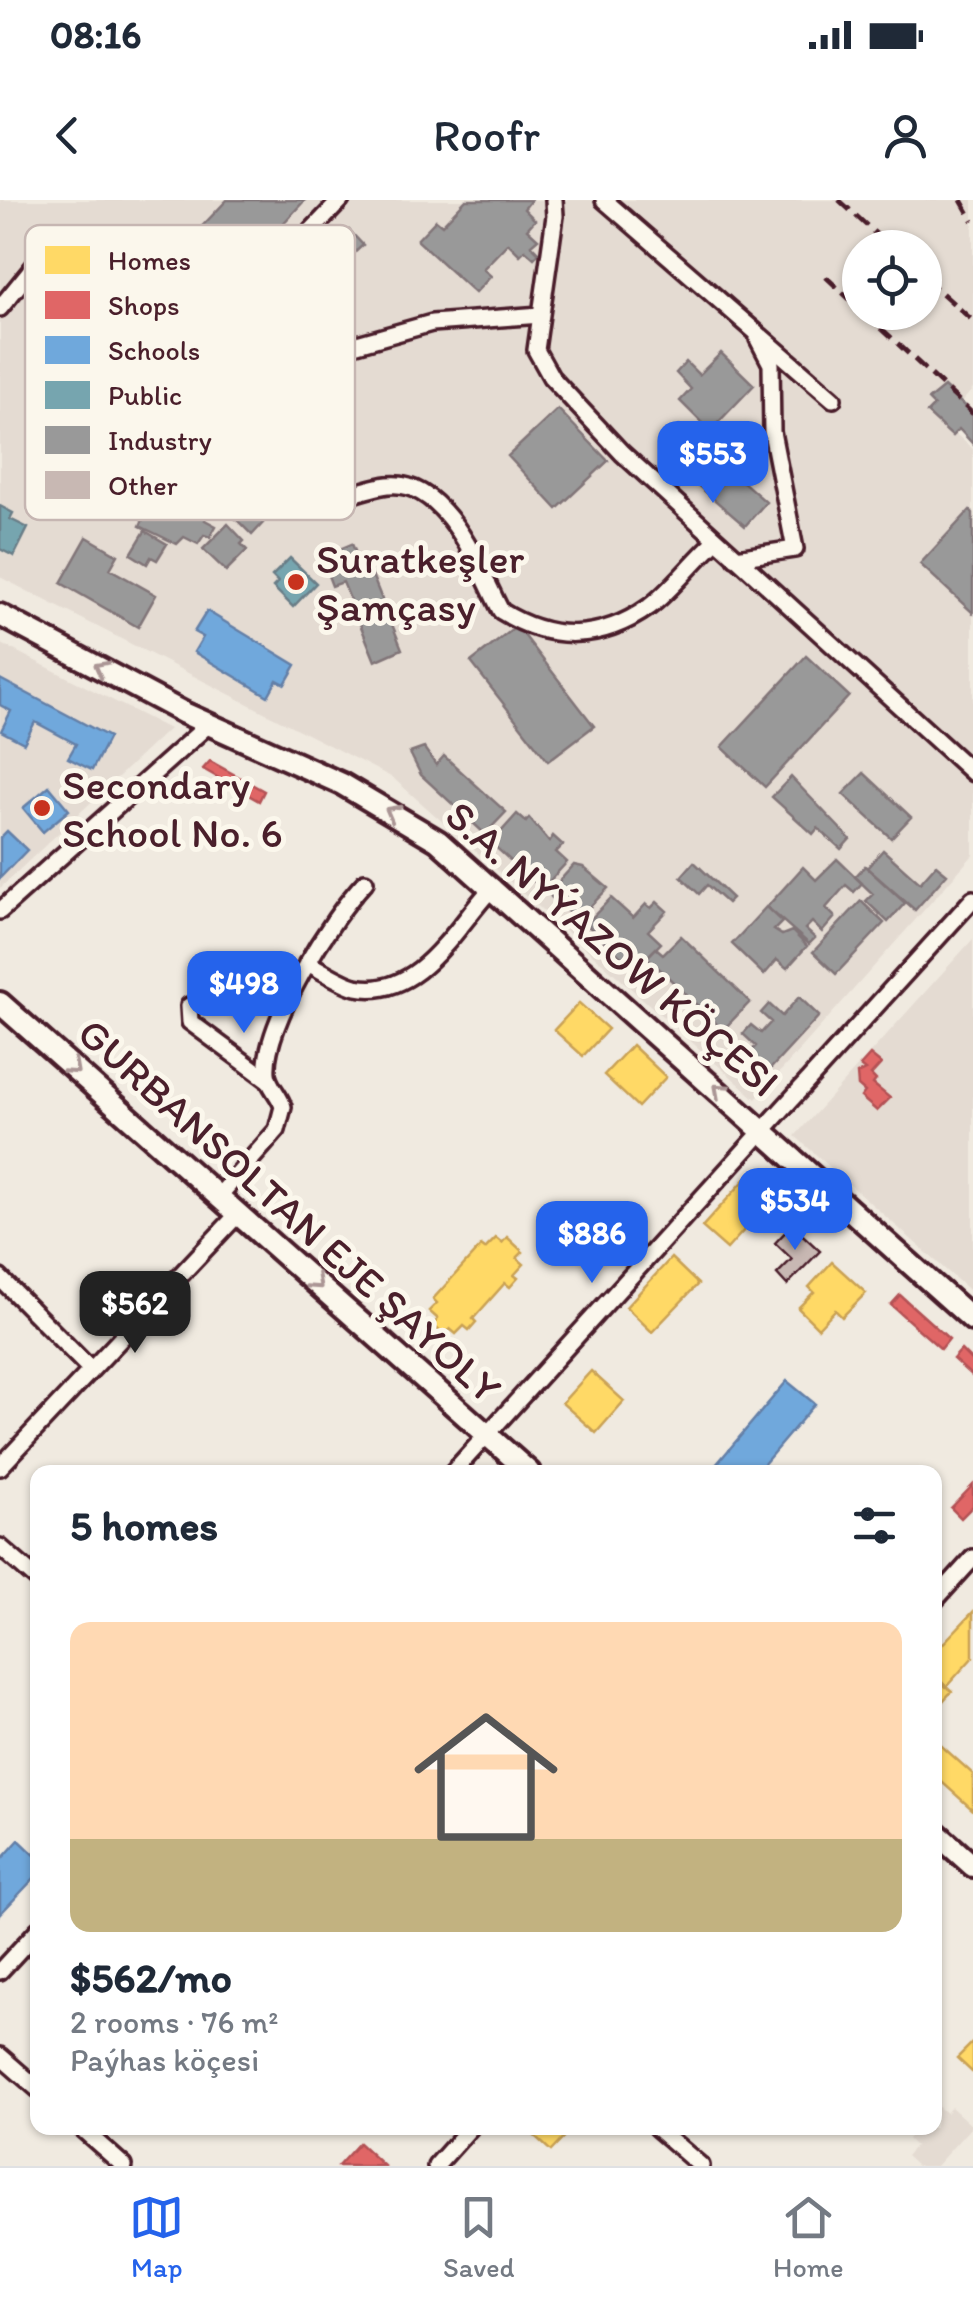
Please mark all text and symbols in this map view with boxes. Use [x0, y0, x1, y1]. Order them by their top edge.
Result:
text: 08:16 [50, 12, 141, 58]
icon: back [40, 108, 95, 163]
text: Roofr [433, 108, 540, 162]
icon: person [878, 108, 933, 163]
legend [25, 225, 355, 520]
map controls [842, 230, 942, 330]
button: locate [842, 230, 942, 330]
text: Homes [108, 243, 191, 277]
text: Shops [108, 288, 180, 322]
text: Schools [108, 333, 200, 367]
text: Public [108, 378, 182, 412]
pin: $553 [654, 421, 772, 506]
text: Industry [108, 423, 212, 457]
text: $553 [679, 434, 747, 472]
text: Other [108, 468, 178, 502]
place label: Suratkeşler Şamçasy [316, 533, 524, 632]
marker: Suratkeşler Şamçasy [285, 571, 307, 593]
one-way arrow [93, 661, 111, 681]
place label: Secondary School No. 6 [62, 759, 283, 858]
street label: S.A. NYÝAZOW KÖÇESI [435, 790, 790, 1107]
marker: Secondary School No. 6 [31, 797, 53, 819]
one-way arrow [385, 805, 403, 824]
pin: $498 [185, 951, 303, 1036]
text: $498 [209, 964, 279, 1002]
street label: GURBANSOLTAN EJE ŞAYOLY [68, 1007, 512, 1414]
one-way arrow [61, 1056, 80, 1074]
one-way arrow [713, 1083, 732, 1101]
pin: $534 [736, 1168, 854, 1253]
text: $534 [760, 1181, 830, 1219]
pin: $886 [533, 1201, 651, 1286]
text: $886 [558, 1214, 626, 1252]
pin: $562 [76, 1271, 194, 1356]
one-way arrow [304, 1272, 323, 1290]
text: $562 [102, 1284, 168, 1322]
icon: filters [847, 1498, 902, 1553]
text: 5 homes [70, 1500, 218, 1551]
icon: home [396, 1687, 576, 1867]
text: $562/mo [70, 1952, 232, 2003]
text: 2 rooms · 76 m² [70, 2003, 279, 2041]
text: Paýhas köçesi [70, 2041, 259, 2079]
tab: Map [129, 2190, 184, 2284]
tab: Saved [443, 2190, 514, 2284]
tab: Home [773, 2190, 844, 2284]

